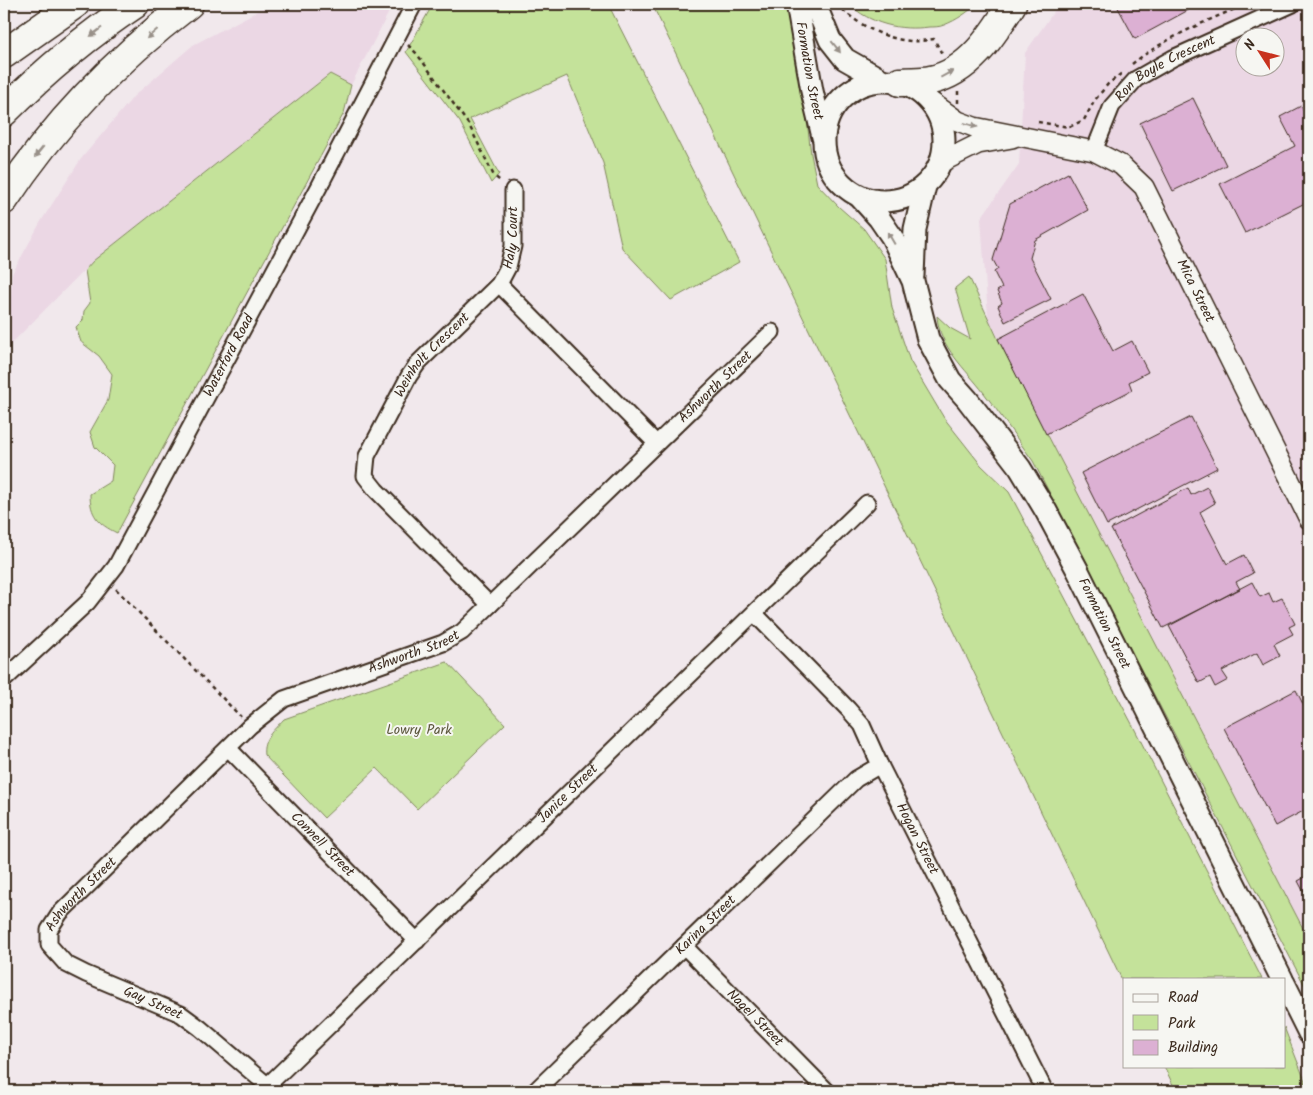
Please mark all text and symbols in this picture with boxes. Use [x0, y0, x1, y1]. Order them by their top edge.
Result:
street label: Formation Street [789, 20, 830, 123]
one-way arrow [89, 27, 103, 37]
north arrow [1236, 28, 1286, 78]
one-way arrow [145, 29, 158, 40]
street label: Ron Boyle Crescent [1110, 29, 1220, 107]
text: N [1239, 35, 1262, 55]
one-way arrow [831, 40, 841, 54]
one-way arrow [940, 70, 955, 78]
one-way arrow [964, 122, 979, 130]
one-way arrow [34, 145, 45, 158]
street label: Haly Court [497, 206, 524, 271]
one-way arrow [887, 231, 896, 244]
street label: Mica Street [1171, 255, 1221, 327]
street label: Weinholt Crescent [389, 307, 475, 401]
street label: Waterford Road [198, 309, 260, 401]
street label: Ashworth Street [673, 345, 758, 428]
street label: Formation Street [1072, 574, 1137, 674]
street label: Ashworth Street [365, 624, 464, 680]
park label: Lowry Park [386, 719, 452, 741]
street label: Janice Street [532, 758, 604, 829]
street label: Hogan Street [890, 799, 945, 879]
street label: Connell Street [285, 807, 360, 883]
street label: Ashworth Street [40, 851, 123, 936]
street label: Karina Street [670, 890, 742, 960]
legend [1123, 978, 1286, 1068]
street label: Gay Street [120, 980, 187, 1026]
street label: Nagel Street [721, 984, 789, 1052]
text: Road [1168, 986, 1199, 1010]
text: Park [1168, 1012, 1196, 1036]
text: Building [1168, 1036, 1218, 1060]

